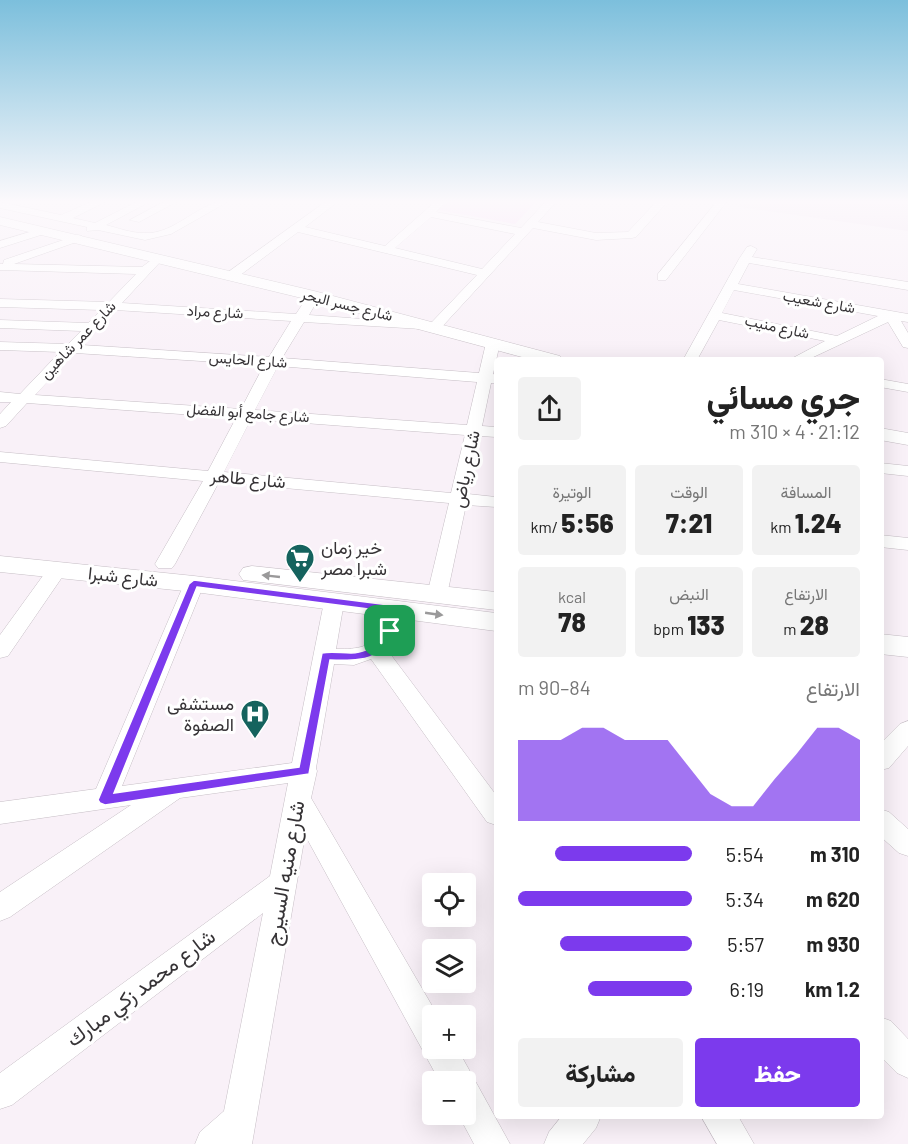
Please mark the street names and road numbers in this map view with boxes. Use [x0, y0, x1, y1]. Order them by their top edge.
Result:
street label: شارع جسر البحر [298, 284, 395, 327]
street label: شارع شعيب [781, 286, 857, 319]
street label: شارع عمر شاهين [36, 296, 121, 384]
street label: شارع مراد [186, 301, 244, 324]
street label: شارع منيب [743, 310, 811, 345]
street label: شارع الحايس [208, 347, 288, 374]
street label: شارع جامع أبو الفضل [186, 399, 310, 428]
street label: شارع رياض [446, 428, 486, 510]
street label: شارع طاهر [208, 464, 287, 494]
street label: شارع شبرا [87, 561, 159, 593]
street label: شارع منيه السيرج [258, 798, 312, 948]
street label: شارع محمد زكي مبارك [61, 923, 223, 1056]

